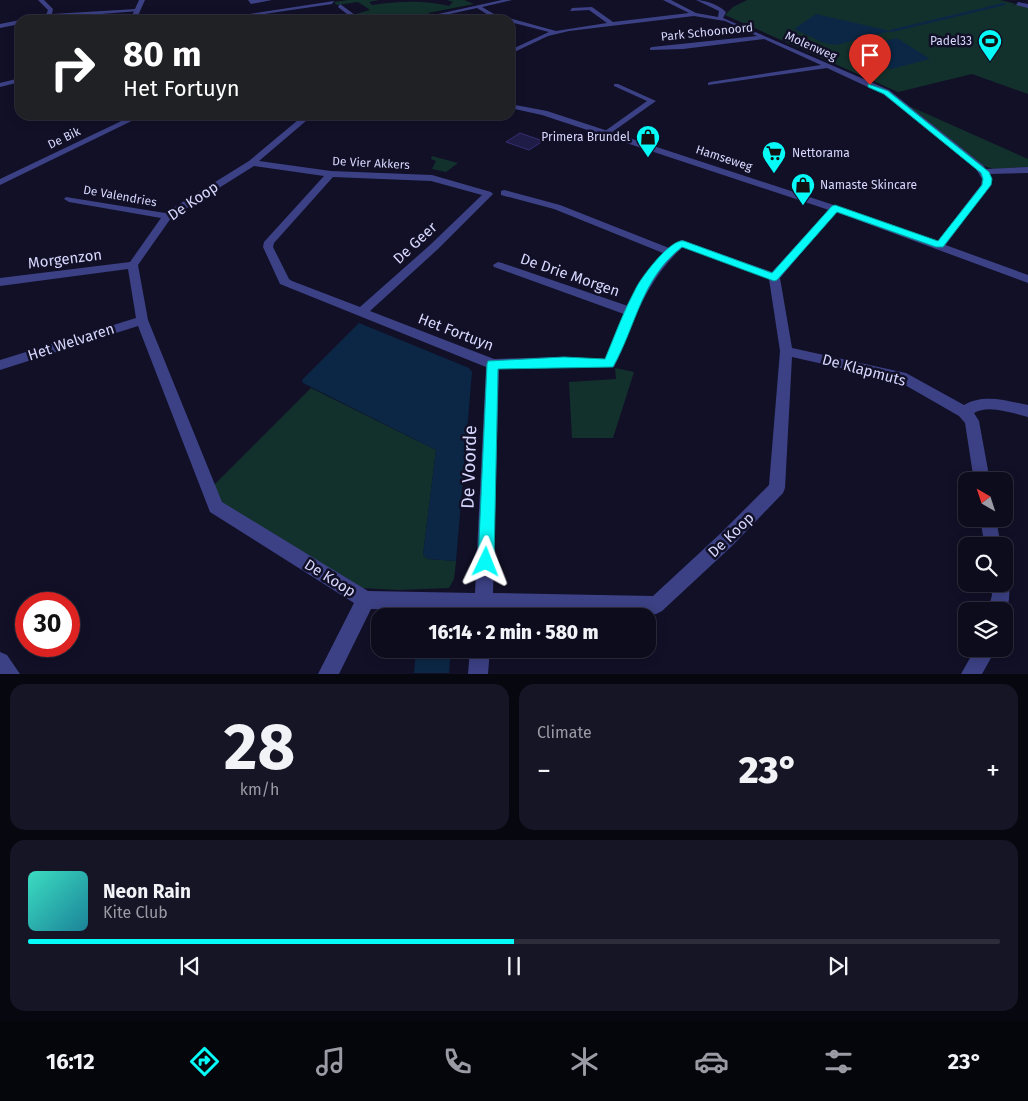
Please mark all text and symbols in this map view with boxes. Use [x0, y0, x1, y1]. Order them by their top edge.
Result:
street label: Park Schoonoord [660, 20, 754, 44]
street label: Molenweg [783, 28, 840, 64]
sports icon: Padel33 [977, 28, 1003, 62]
text: 80 m [123, 33, 202, 75]
pin [849, 34, 891, 85]
place label: Padel33 [930, 34, 972, 48]
icon: right [40, 35, 105, 100]
icon: arrive [856, 41, 884, 69]
text: Het Fortuyn [123, 75, 240, 102]
street label: De Bik [46, 124, 83, 152]
shop icon: Primera Brundel [635, 124, 661, 158]
place label: Primera Brundel [541, 130, 630, 144]
supermarket icon: Nettorama [761, 140, 787, 174]
street label: Hamseweg [694, 142, 755, 174]
place label: Nettorama [792, 146, 850, 160]
street label: De Vier Akkers [332, 154, 410, 172]
shop icon: Namaste Skincare [790, 172, 816, 206]
street label: De Koop [164, 178, 222, 224]
place label: Namaste Skincare [820, 178, 917, 192]
street label: De Valendries [82, 183, 158, 209]
street label: De Geer [389, 218, 441, 268]
street label: Morgenzon [27, 246, 103, 272]
street label: De Drie Morgen [518, 250, 622, 300]
street label: Het Fortuyn [416, 309, 496, 355]
street label: Het Welvaren [25, 320, 117, 364]
street label: De Klapmuts [820, 350, 908, 390]
street label: De Voorde [457, 425, 481, 509]
north arrow [958, 472, 1012, 528]
map controls [958, 472, 1013, 657]
street label: De Koop [704, 509, 758, 561]
position arrow [459, 535, 511, 587]
button: search [958, 537, 1013, 592]
street label: De Koop [301, 555, 359, 601]
speed limit sign: 30 [15, 592, 80, 657]
button: layers [958, 602, 1013, 657]
text: 16:14 · 2 min · 580 m [429, 621, 598, 644]
text: 28 [224, 708, 295, 786]
text: Climate [537, 723, 592, 742]
text: 23° [739, 747, 798, 793]
text: − [537, 754, 551, 787]
text: + [986, 754, 1000, 787]
text: km/h [240, 780, 279, 799]
text: Neon Rain [103, 880, 191, 903]
text: Kite Club [103, 903, 168, 922]
icon: previous [176, 952, 204, 980]
icon: pause [500, 952, 528, 980]
icon: next [824, 952, 852, 980]
icon: directions [187, 1044, 222, 1079]
icon: music [313, 1044, 348, 1079]
icon: phone [440, 1044, 475, 1079]
icon: climate [567, 1044, 602, 1079]
icon: car [694, 1044, 729, 1079]
icon: filters [821, 1044, 856, 1079]
text: 16:12 [46, 1048, 95, 1075]
text: 23° [948, 1048, 982, 1075]

